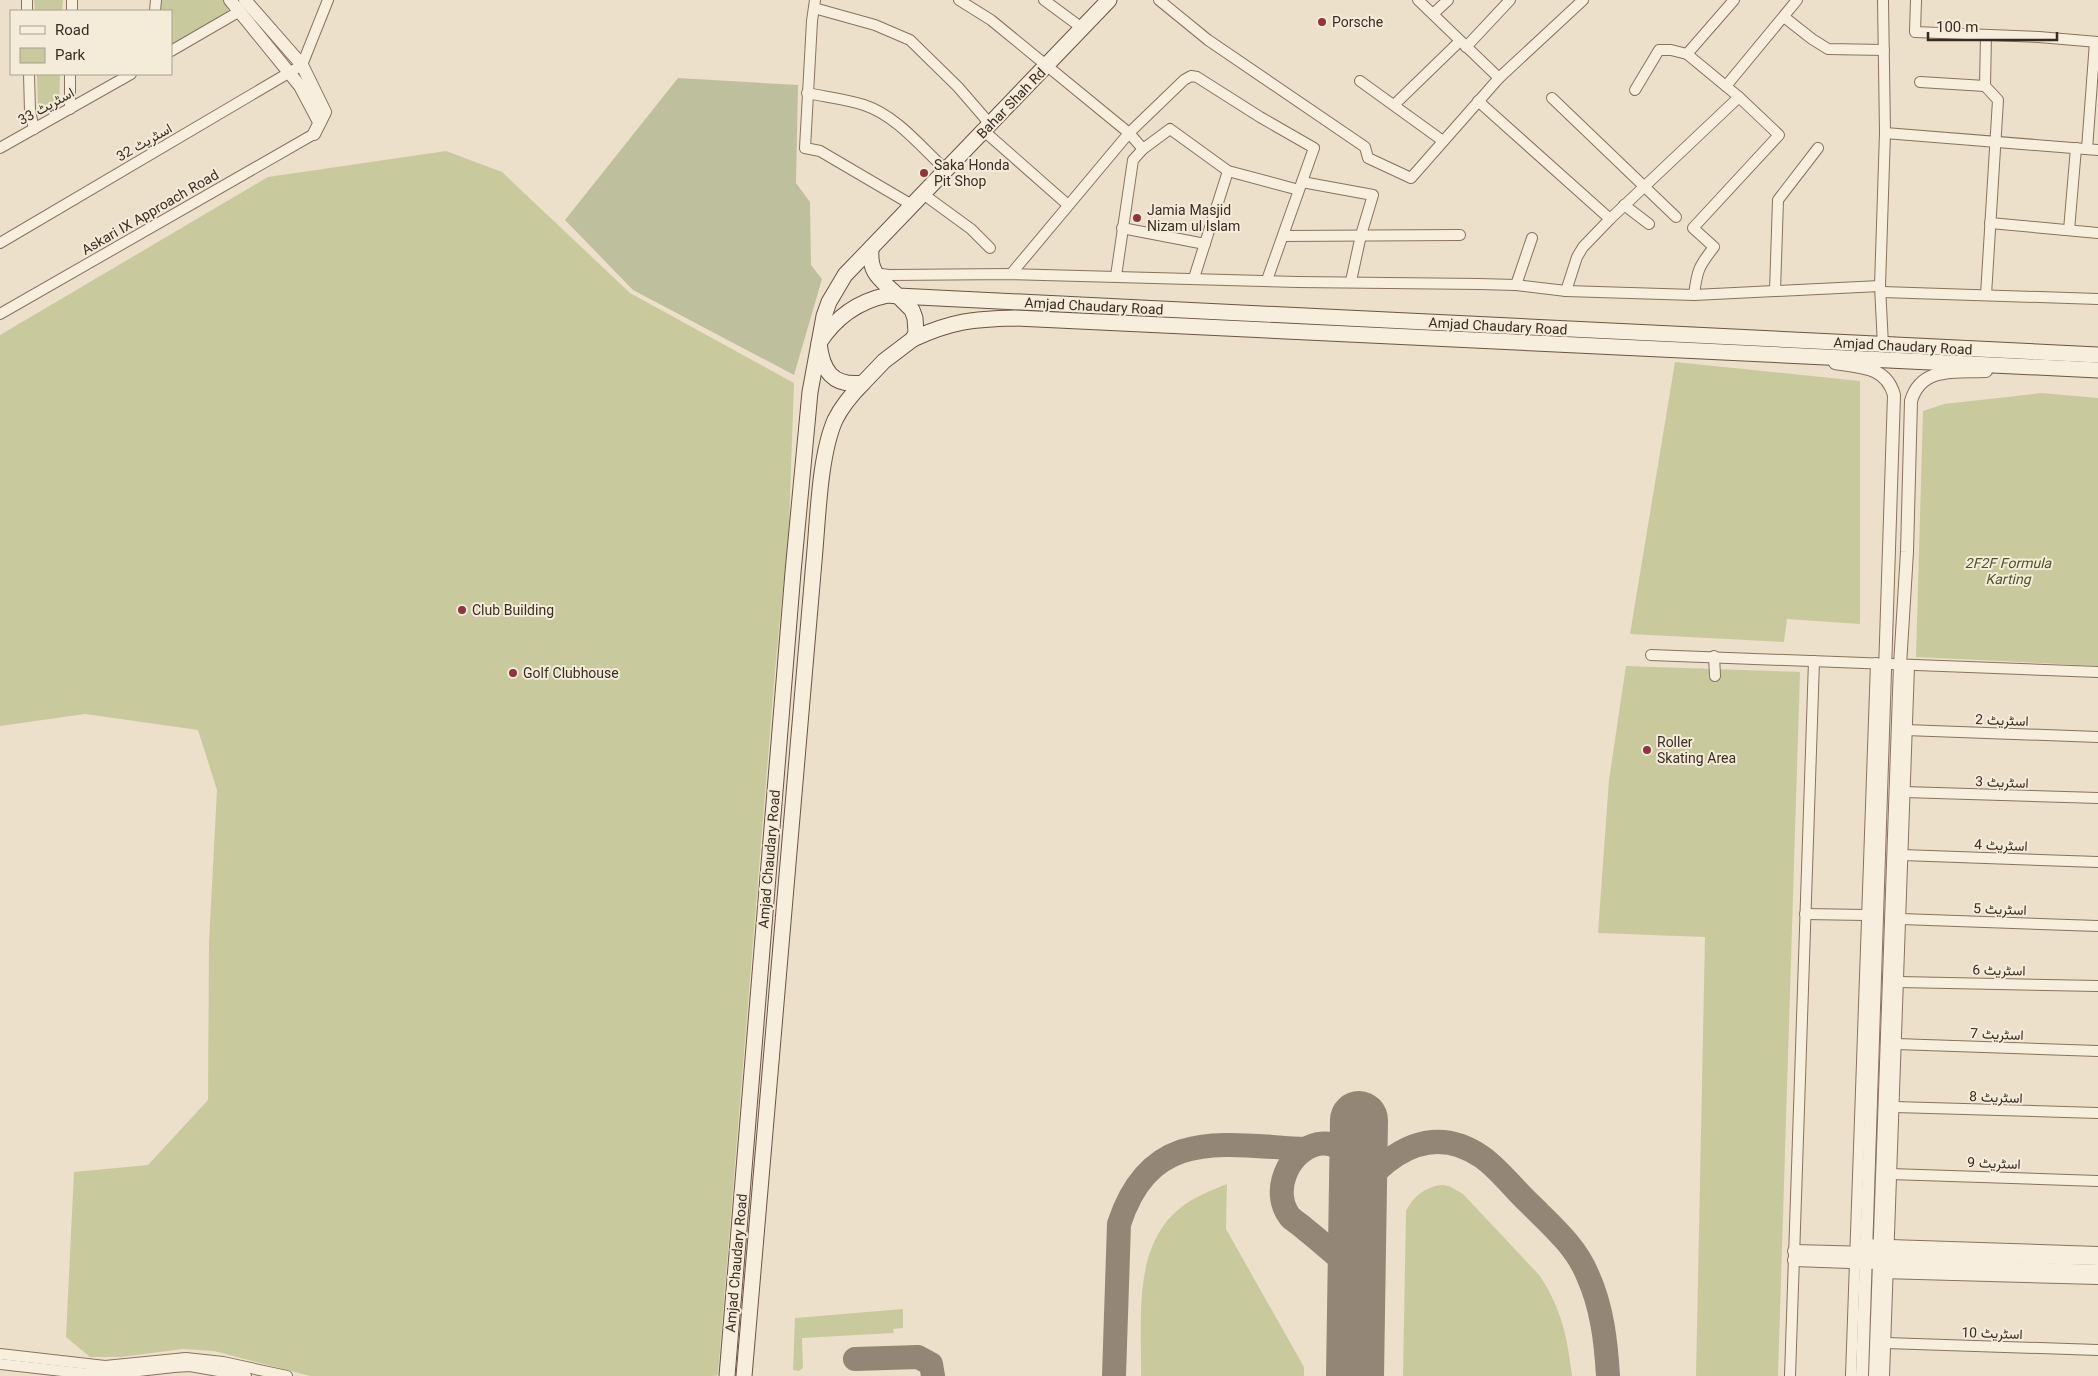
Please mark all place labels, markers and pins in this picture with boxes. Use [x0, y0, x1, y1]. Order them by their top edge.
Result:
place label: Porsche [1332, 13, 1383, 35]
marker: Porsche [1316, 16, 1328, 28]
place label: Saka Honda Pit Shop [934, 156, 1010, 194]
marker: Saka Honda Pit Shop [918, 167, 930, 179]
place label: Jamia Masjid Nizam ul Islam [1147, 201, 1240, 239]
marker: Jamia Masjid Nizam ul Islam [1131, 212, 1143, 224]
place label: Club Building [472, 601, 554, 623]
marker: Club Building [456, 604, 468, 616]
place label: Golf Clubhouse [523, 664, 619, 686]
marker: Golf Clubhouse [507, 667, 519, 679]
place label: Roller Skating Area [1657, 733, 1736, 771]
marker: Roller Skating Area [1641, 744, 1653, 756]

